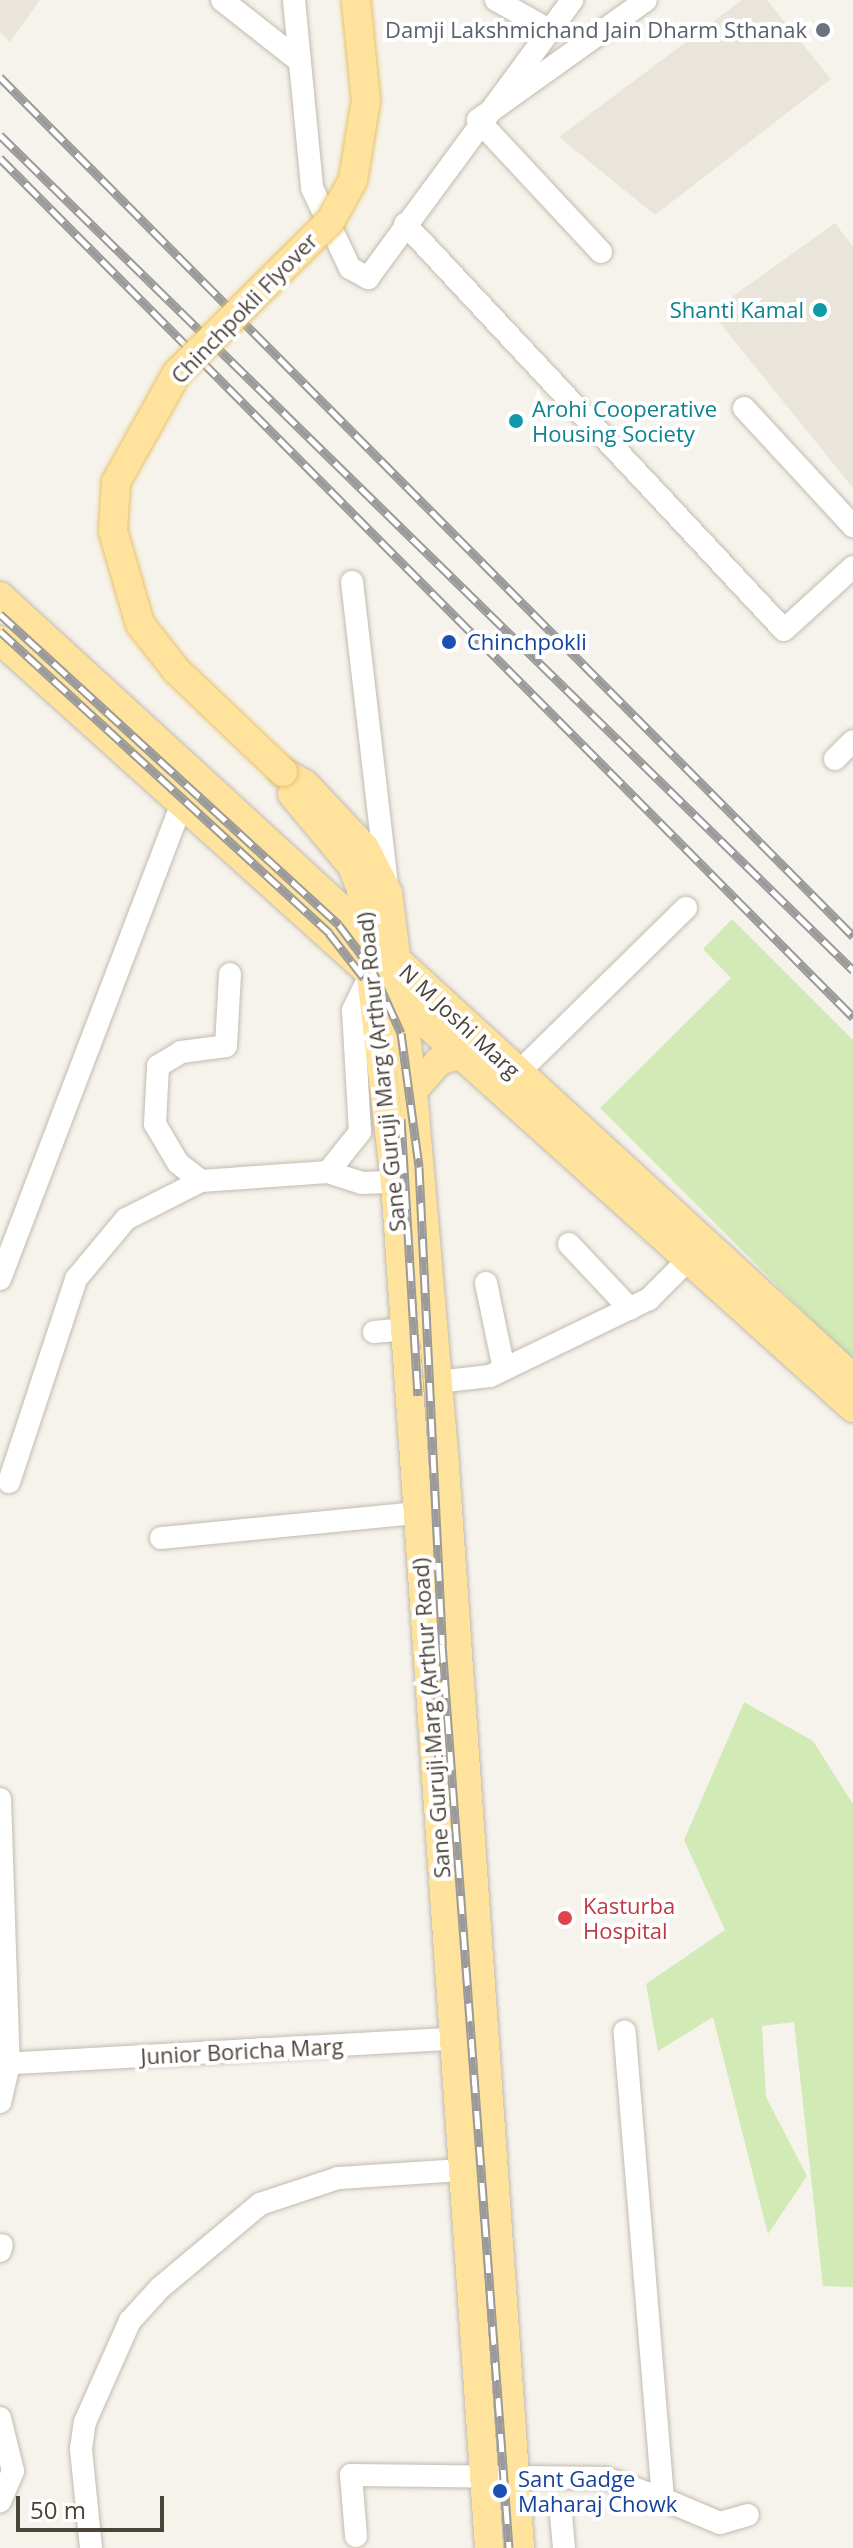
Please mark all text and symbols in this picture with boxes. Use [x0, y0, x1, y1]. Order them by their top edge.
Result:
place label: Damji Lakshmichand Jain Dharm Sthanak [385, 17, 807, 43]
marker: Damji Lakshmichand Jain Dharm Sthanak [814, 21, 832, 39]
street label: Chinchpokli Flyover [165, 227, 323, 389]
place label: Shanti Kamal [670, 297, 804, 323]
marker: Shanti Kamal [811, 301, 829, 319]
place label: Arohi Cooperative Housing Society [532, 395, 717, 446]
marker: Arohi Cooperative Housing Society [507, 412, 525, 430]
place label: Chinchpokli [467, 629, 587, 655]
marker: Chinchpokli [438, 631, 460, 653]
street label: Sane Guruji Marg (Arthur Road) [351, 911, 411, 1233]
street label: N M Joshi Marg [394, 958, 526, 1084]
street label: Sane Guruji Marg (Arthur Road) [407, 1557, 455, 1879]
place label: Kasturba Hospital [583, 1892, 675, 1944]
marker: Kasturba Hospital [554, 1907, 576, 1929]
street label: Junior Boricha Marg [140, 2032, 344, 2070]
place label: Sant Gadge Maharaj Chowk [518, 2465, 677, 2516]
scale bar [20, 2480, 168, 2530]
marker: Sant Gadge Maharaj Chowk [489, 2480, 511, 2502]
text: 50 m [30, 2493, 86, 2526]

